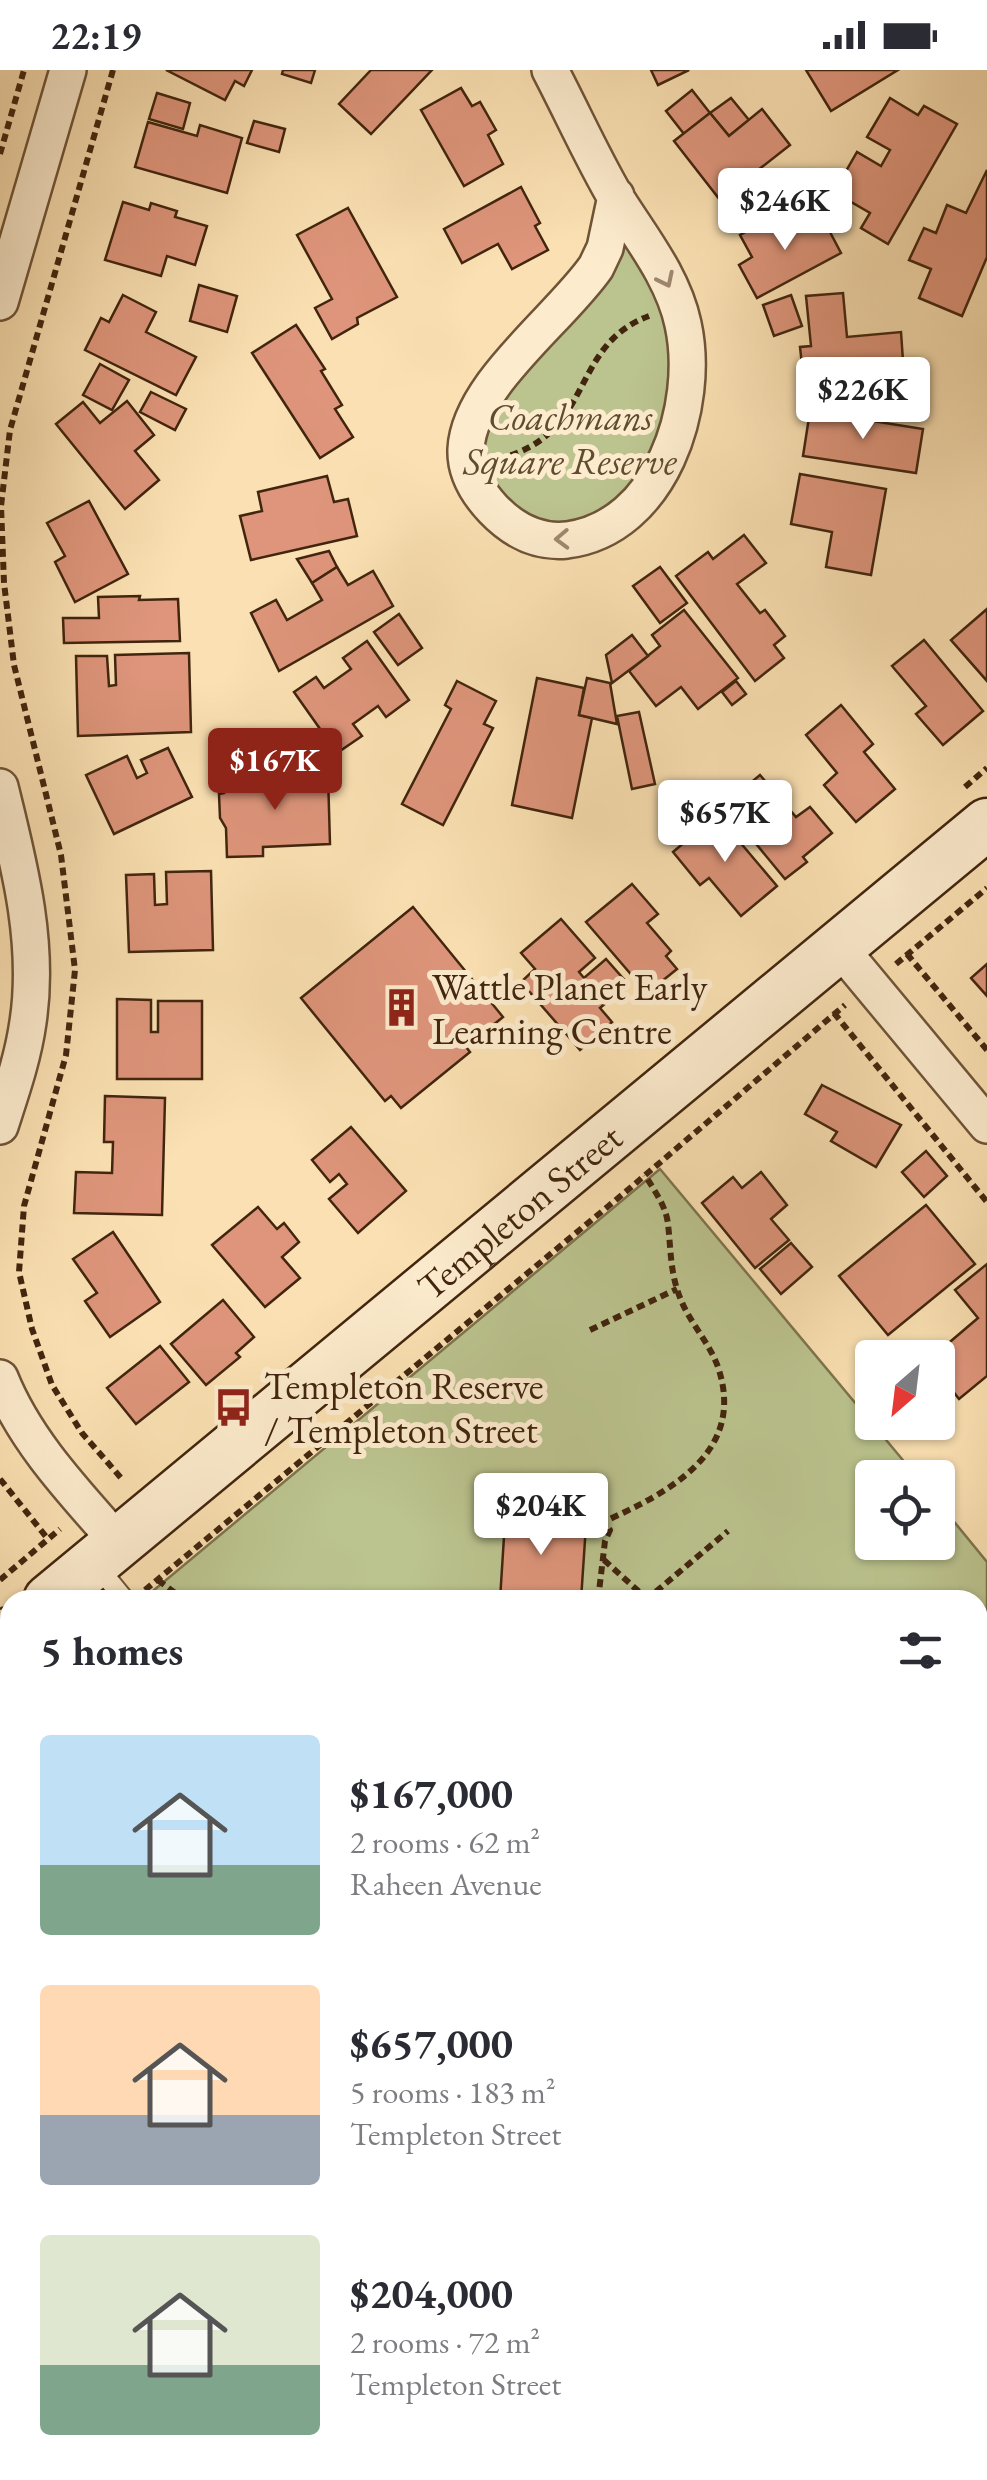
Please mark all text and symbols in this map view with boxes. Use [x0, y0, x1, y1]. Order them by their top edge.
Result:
text: 22:19 [50, 11, 141, 60]
pin: $246K [715, 168, 855, 253]
text: $246K [740, 179, 830, 221]
one-way arrow [654, 269, 673, 287]
pin: $226K [793, 357, 933, 442]
text: $226K [818, 368, 908, 410]
park label: Coachmans Square Reserve [462, 392, 678, 485]
one-way arrow [554, 528, 570, 549]
pin: $167K [205, 728, 345, 813]
text: $167K [230, 739, 320, 781]
pin: $657K [655, 780, 795, 865]
text: $657K [680, 791, 770, 833]
place label: Wattle Planet Early Learning Centre [432, 962, 708, 1055]
building icon: Wattle Planet Early Learning Centre [381, 987, 423, 1029]
street label: Templeton Street [407, 1112, 631, 1310]
north arrow [855, 1340, 955, 1440]
map controls [855, 1340, 955, 1560]
place label: Templeton Reserve / Templeton Street [264, 1361, 544, 1454]
bus stop icon: Templeton Reserve / Templeton Street [213, 1386, 255, 1428]
button: locate [855, 1460, 955, 1560]
pin: $204K [471, 1473, 611, 1558]
text: $204K [496, 1484, 586, 1526]
text: 5 homes [40, 1623, 183, 1678]
icon: filters [893, 1623, 948, 1678]
text: $167,000 [350, 1766, 513, 1821]
icon: home [120, 1775, 240, 1895]
text: 2 rooms · 62 m² [350, 1821, 540, 1863]
text: Raheen Avenue [350, 1863, 542, 1905]
text: $657,000 [350, 2016, 513, 2071]
icon: home [120, 2025, 240, 2145]
text: 5 rooms · 183 m² [350, 2071, 556, 2113]
text: Templeton Street [350, 2113, 561, 2155]
text: $204,000 [350, 2266, 513, 2321]
icon: home [120, 2275, 240, 2395]
text: 2 rooms · 72 m² [350, 2321, 540, 2363]
text: Templeton Street [350, 2363, 561, 2405]

